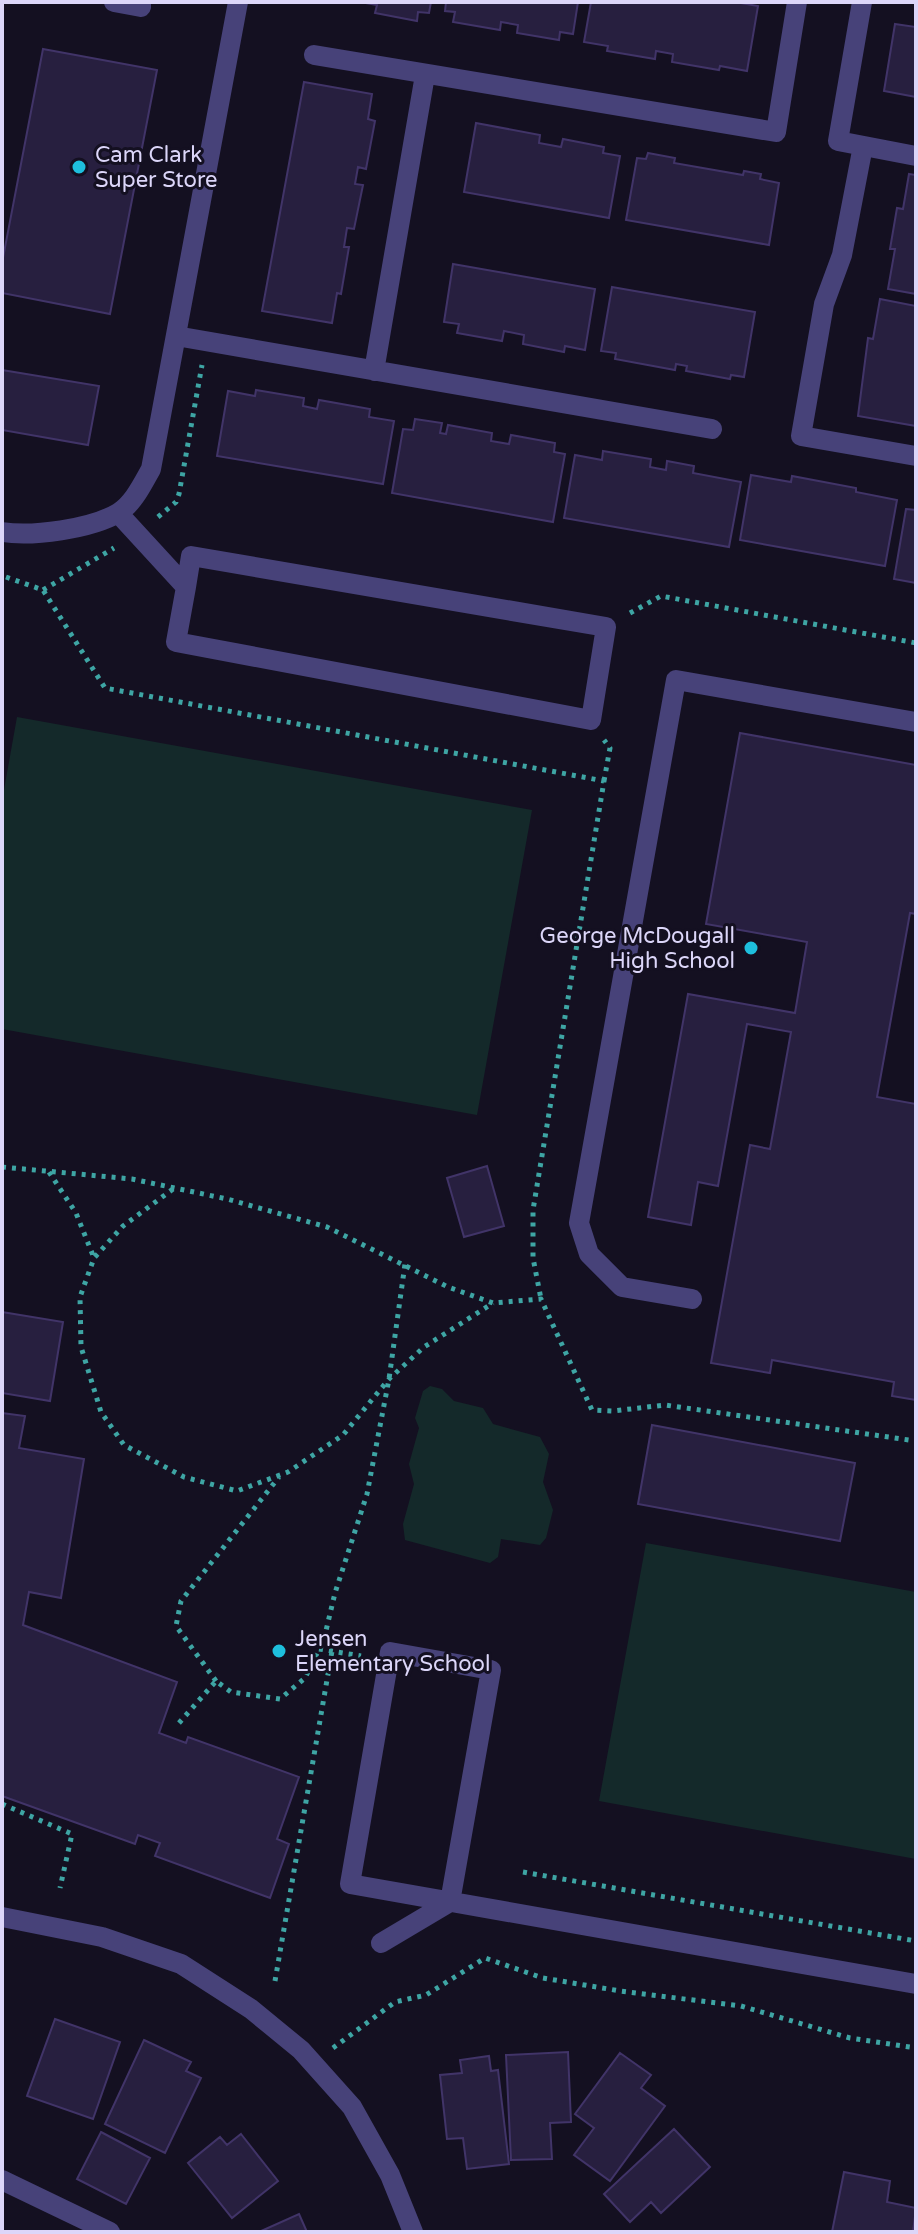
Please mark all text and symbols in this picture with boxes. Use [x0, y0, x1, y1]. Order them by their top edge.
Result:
place label: Cam Clark Super Store [95, 142, 217, 193]
marker: Cam Clark Super Store [70, 158, 88, 176]
place label: George McDougall High School [540, 923, 735, 974]
marker: George McDougall High School [742, 939, 760, 957]
place label: Jensen Elementary School [295, 1626, 490, 1677]
marker: Jensen Elementary School [270, 1642, 288, 1660]

